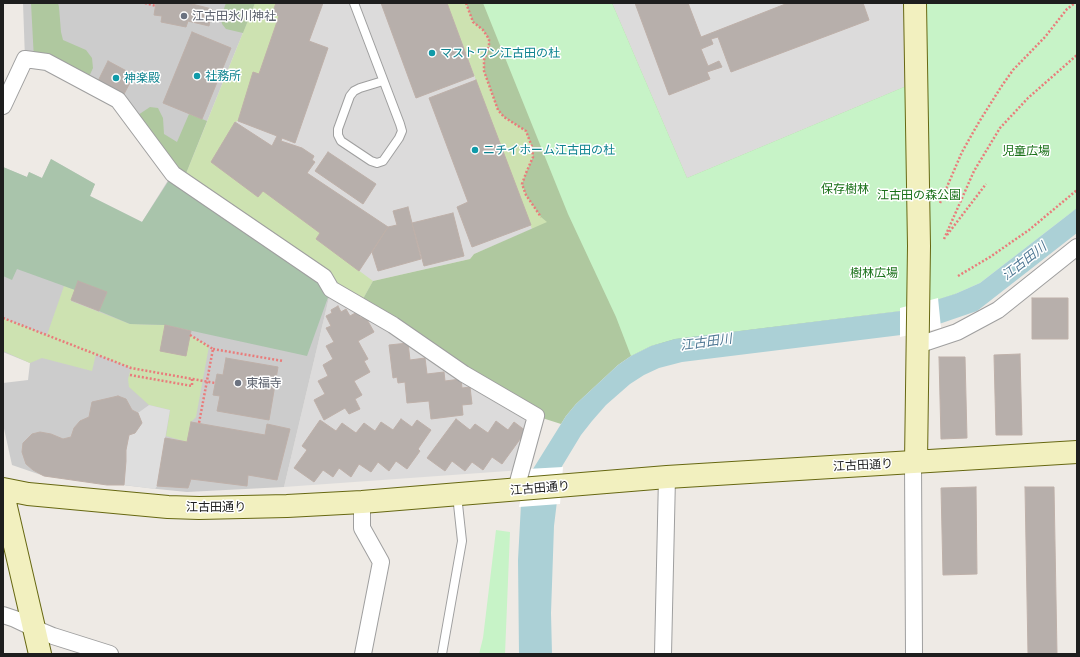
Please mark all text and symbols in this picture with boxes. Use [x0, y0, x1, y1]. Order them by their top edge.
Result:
place label: 江古田氷川神社 [192, 9, 276, 23]
marker: 江古田氷川神社 [179, 11, 189, 21]
place label: マストワン江古田の杜 [440, 46, 560, 60]
marker: マストワン江古田の杜 [427, 48, 437, 58]
place label: 社務所 [205, 69, 241, 83]
place label: 神楽殿 [124, 71, 160, 85]
marker: 社務所 [192, 71, 202, 81]
marker: 神楽殿 [111, 73, 121, 83]
place label: ニチイホーム江古田の杜 [483, 143, 615, 157]
park label: 児童広場 [1002, 144, 1050, 158]
marker: ニチイホーム江古田の杜 [470, 145, 480, 155]
park label: 保存樹林 [821, 182, 869, 196]
park label: 江古田の森公園 [877, 188, 961, 202]
water label: 江古田川 [999, 239, 1049, 283]
park label: 樹林広場 [850, 266, 898, 280]
water label: 江古田川 [679, 331, 733, 353]
place label: 東福寺 [246, 376, 282, 390]
marker: 東福寺 [233, 378, 243, 388]
street label: 江古田通り [833, 456, 893, 474]
street label: 江古田通り [509, 478, 571, 498]
street label: 江古田通り [186, 500, 246, 514]

